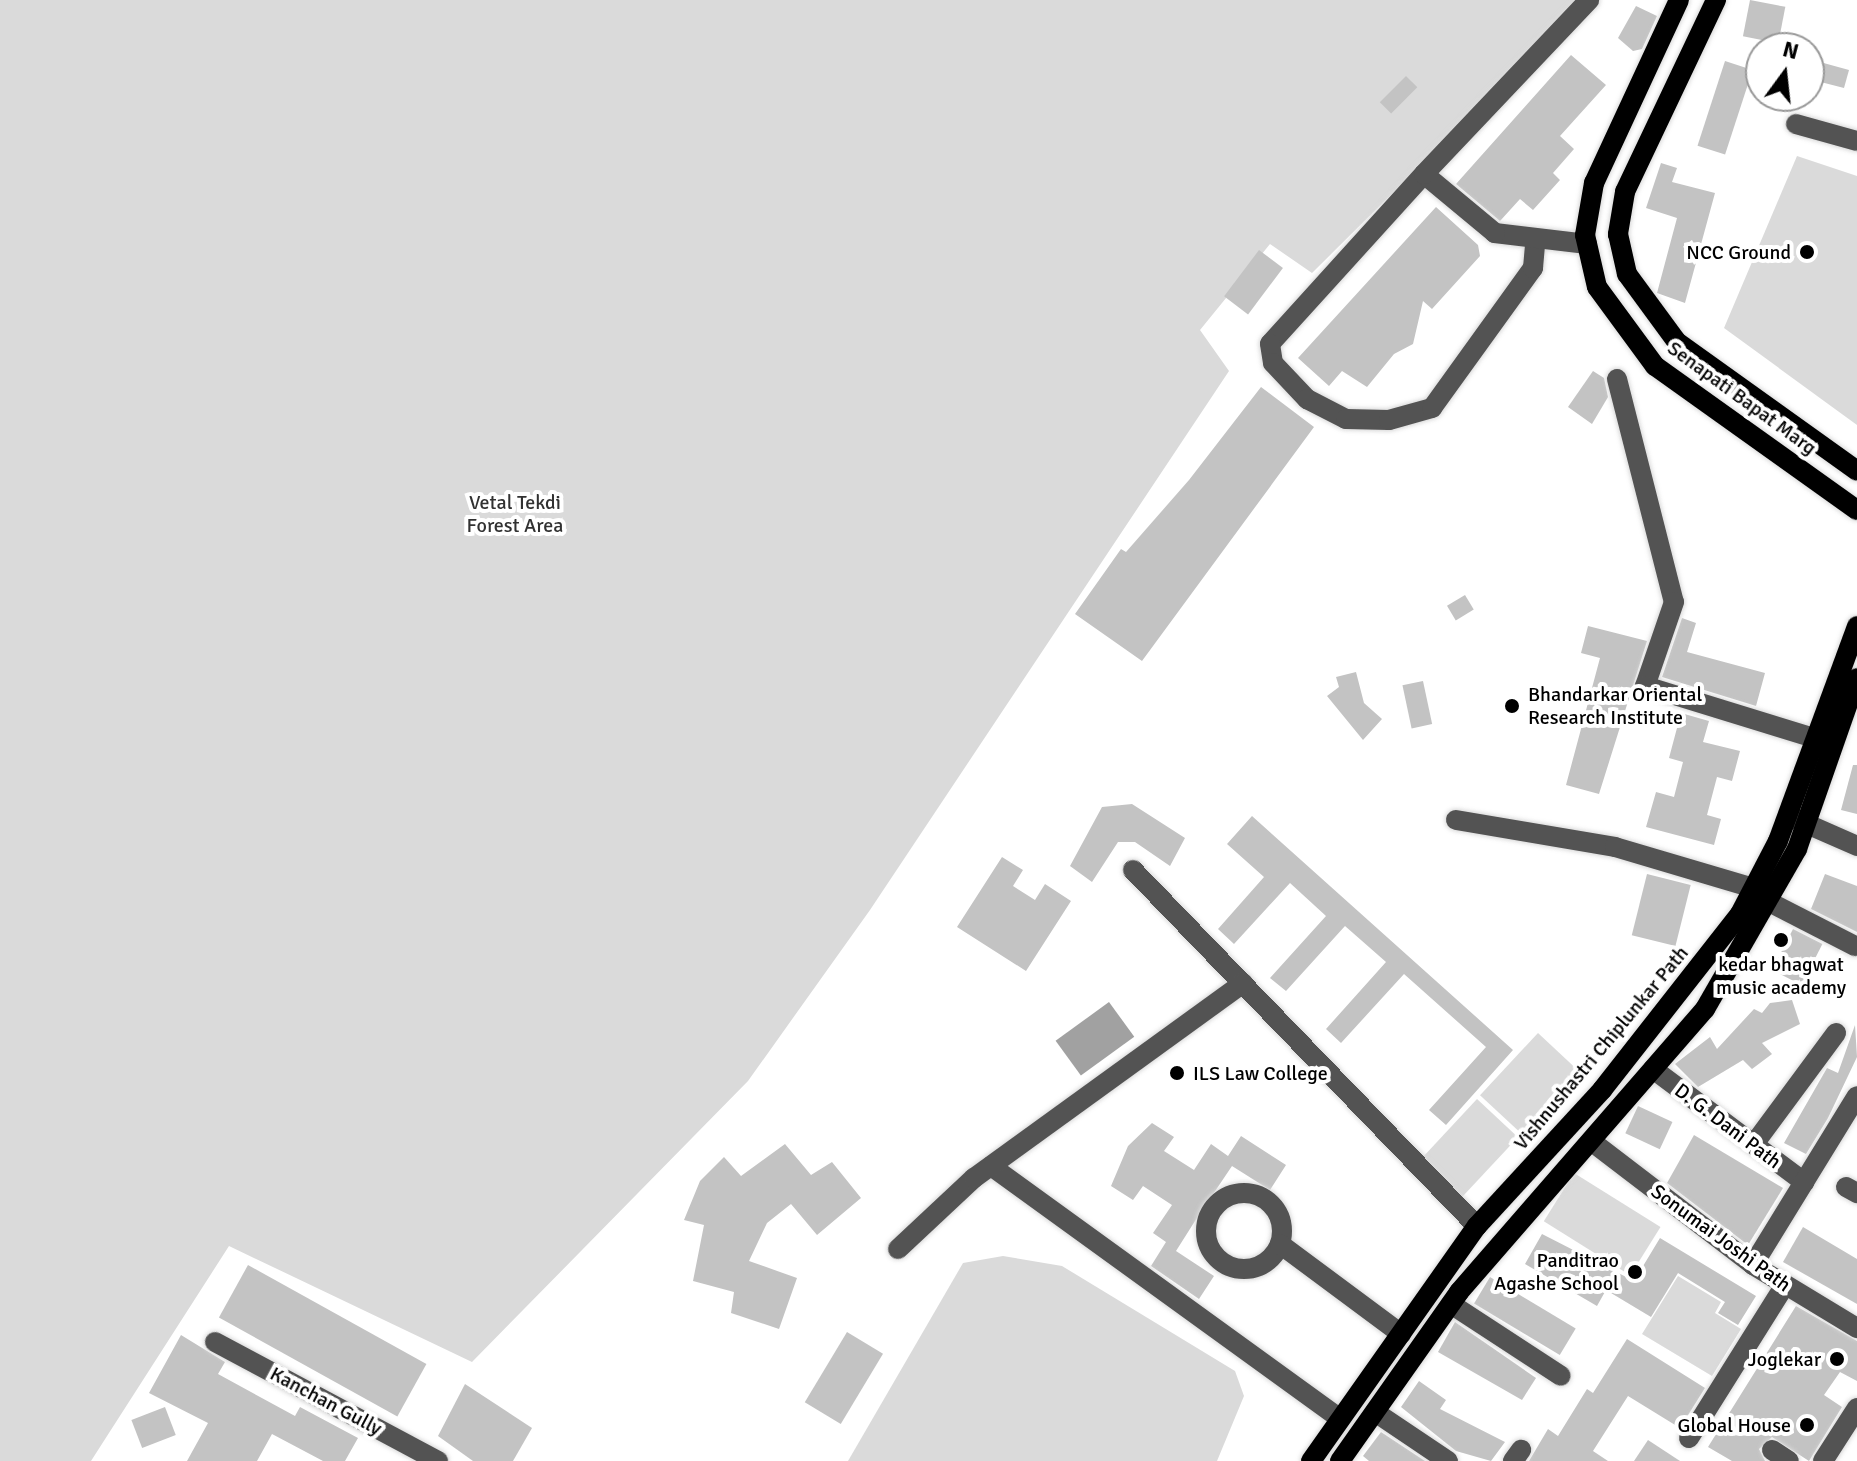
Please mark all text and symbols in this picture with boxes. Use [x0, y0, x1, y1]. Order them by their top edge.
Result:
north arrow [1745, 32, 1825, 112]
text: N [1780, 35, 1802, 65]
place label: NCC Ground [1686, 240, 1791, 264]
marker: NCC Ground [1798, 243, 1816, 261]
street label: Senapati Bapat Marg [1663, 336, 1821, 460]
park label: Vetal Tekdi Forest Area [467, 491, 563, 538]
place label: Bhandarkar Oriental Research Institute [1528, 682, 1702, 729]
marker: Bhandarkar Oriental Research Institute [1503, 697, 1521, 715]
marker: kedar bhagwat music academy [1772, 931, 1790, 949]
street label: Vishnushastri Chiplunkar Path [1509, 941, 1693, 1155]
place label: kedar bhagwat music academy [1716, 952, 1846, 999]
place label: ILS Law College [1193, 1061, 1328, 1085]
marker: ILS Law College [1168, 1064, 1186, 1082]
street label: D. G. Dani Path [1670, 1078, 1786, 1174]
street label: Sonumai Joshi Path [1646, 1179, 1796, 1297]
place label: Panditrao Agashe School [1494, 1248, 1619, 1295]
marker: Panditrao Agashe School [1626, 1263, 1644, 1281]
place label: Joglekar [1748, 1347, 1821, 1371]
marker: Joglekar [1828, 1350, 1846, 1368]
street label: Kanchan Gully [266, 1361, 386, 1441]
place label: Global House [1678, 1413, 1791, 1437]
marker: Global House [1798, 1416, 1816, 1434]

